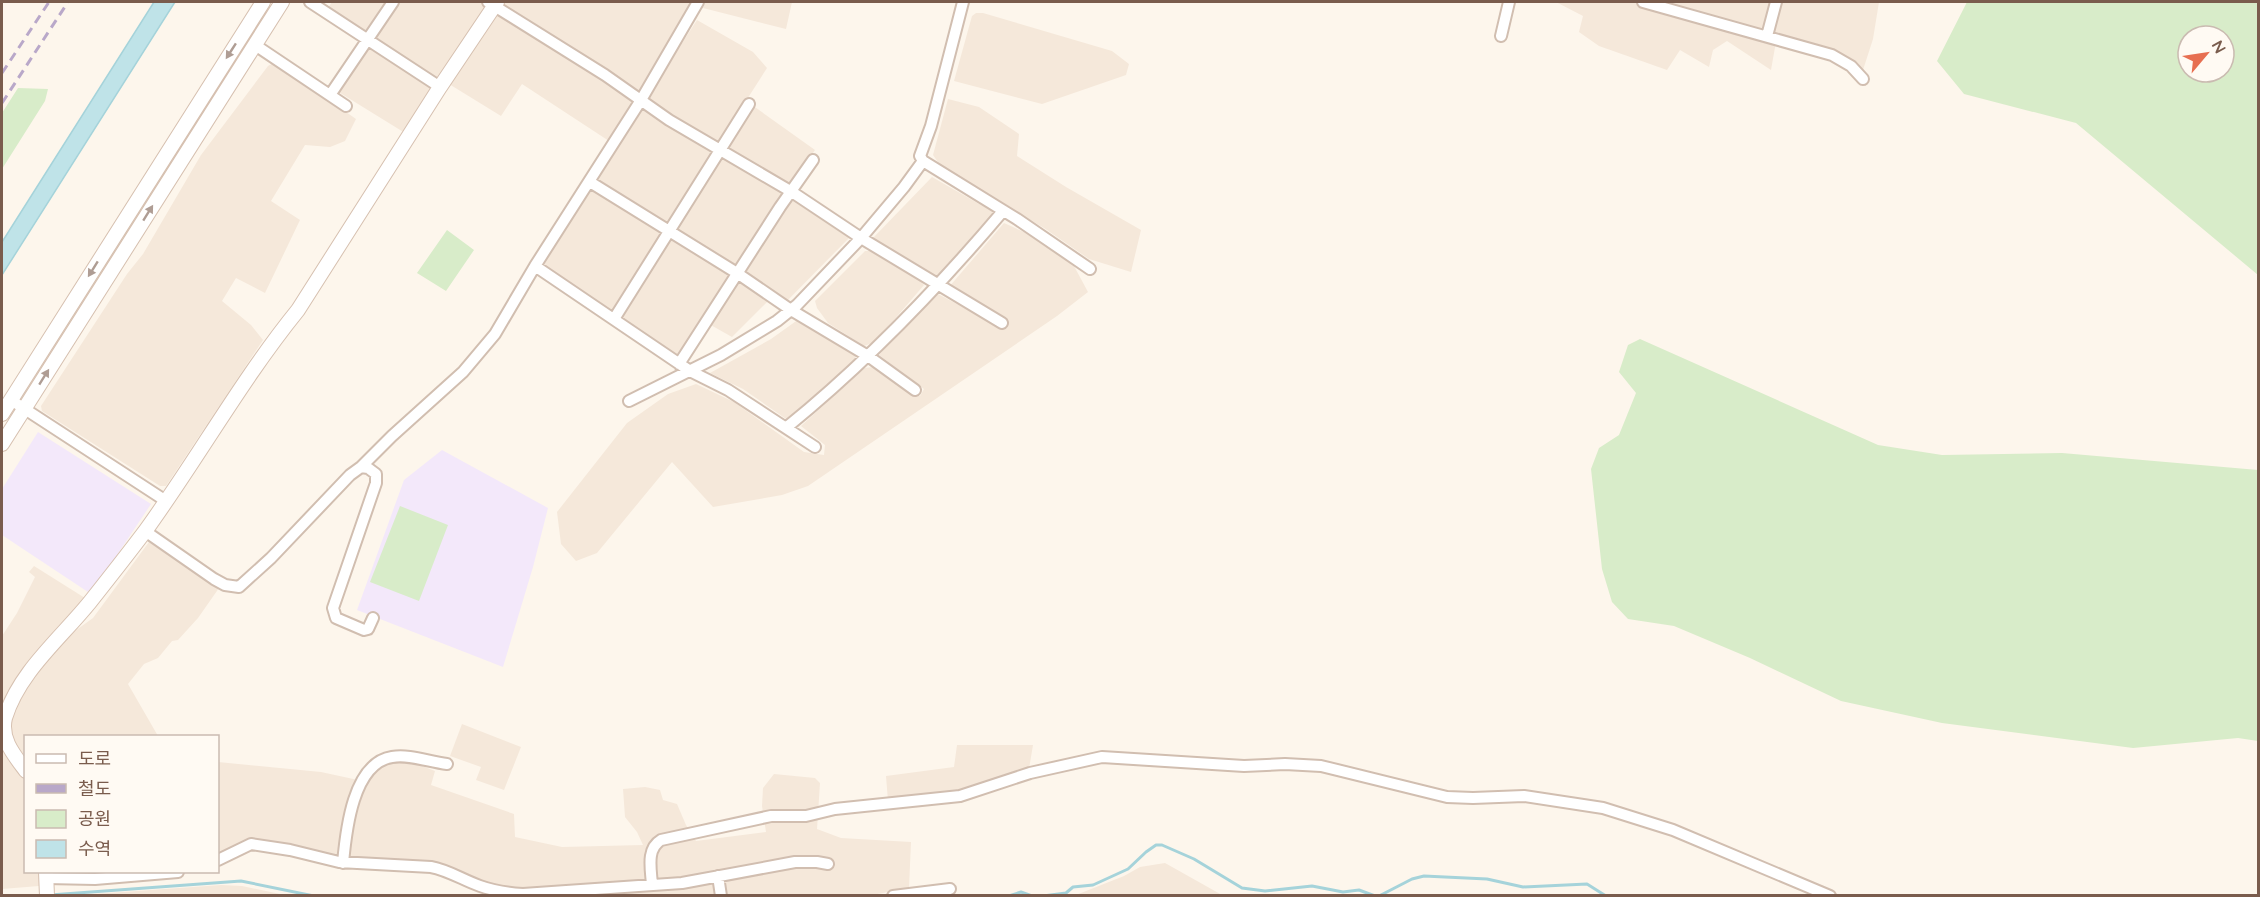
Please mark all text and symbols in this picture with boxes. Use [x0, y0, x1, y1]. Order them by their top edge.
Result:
north arrow [2176, 24, 2236, 84]
text: N [2208, 37, 2231, 57]
one-way arrow [226, 43, 237, 59]
one-way arrow [143, 204, 154, 221]
one-way arrow [88, 261, 99, 277]
one-way arrow [38, 369, 49, 385]
legend [24, 735, 219, 873]
text: 도로 [78, 747, 111, 770]
text: 철도 [78, 777, 111, 800]
text: 공원 [78, 807, 111, 830]
text: 수역 [78, 837, 111, 860]

